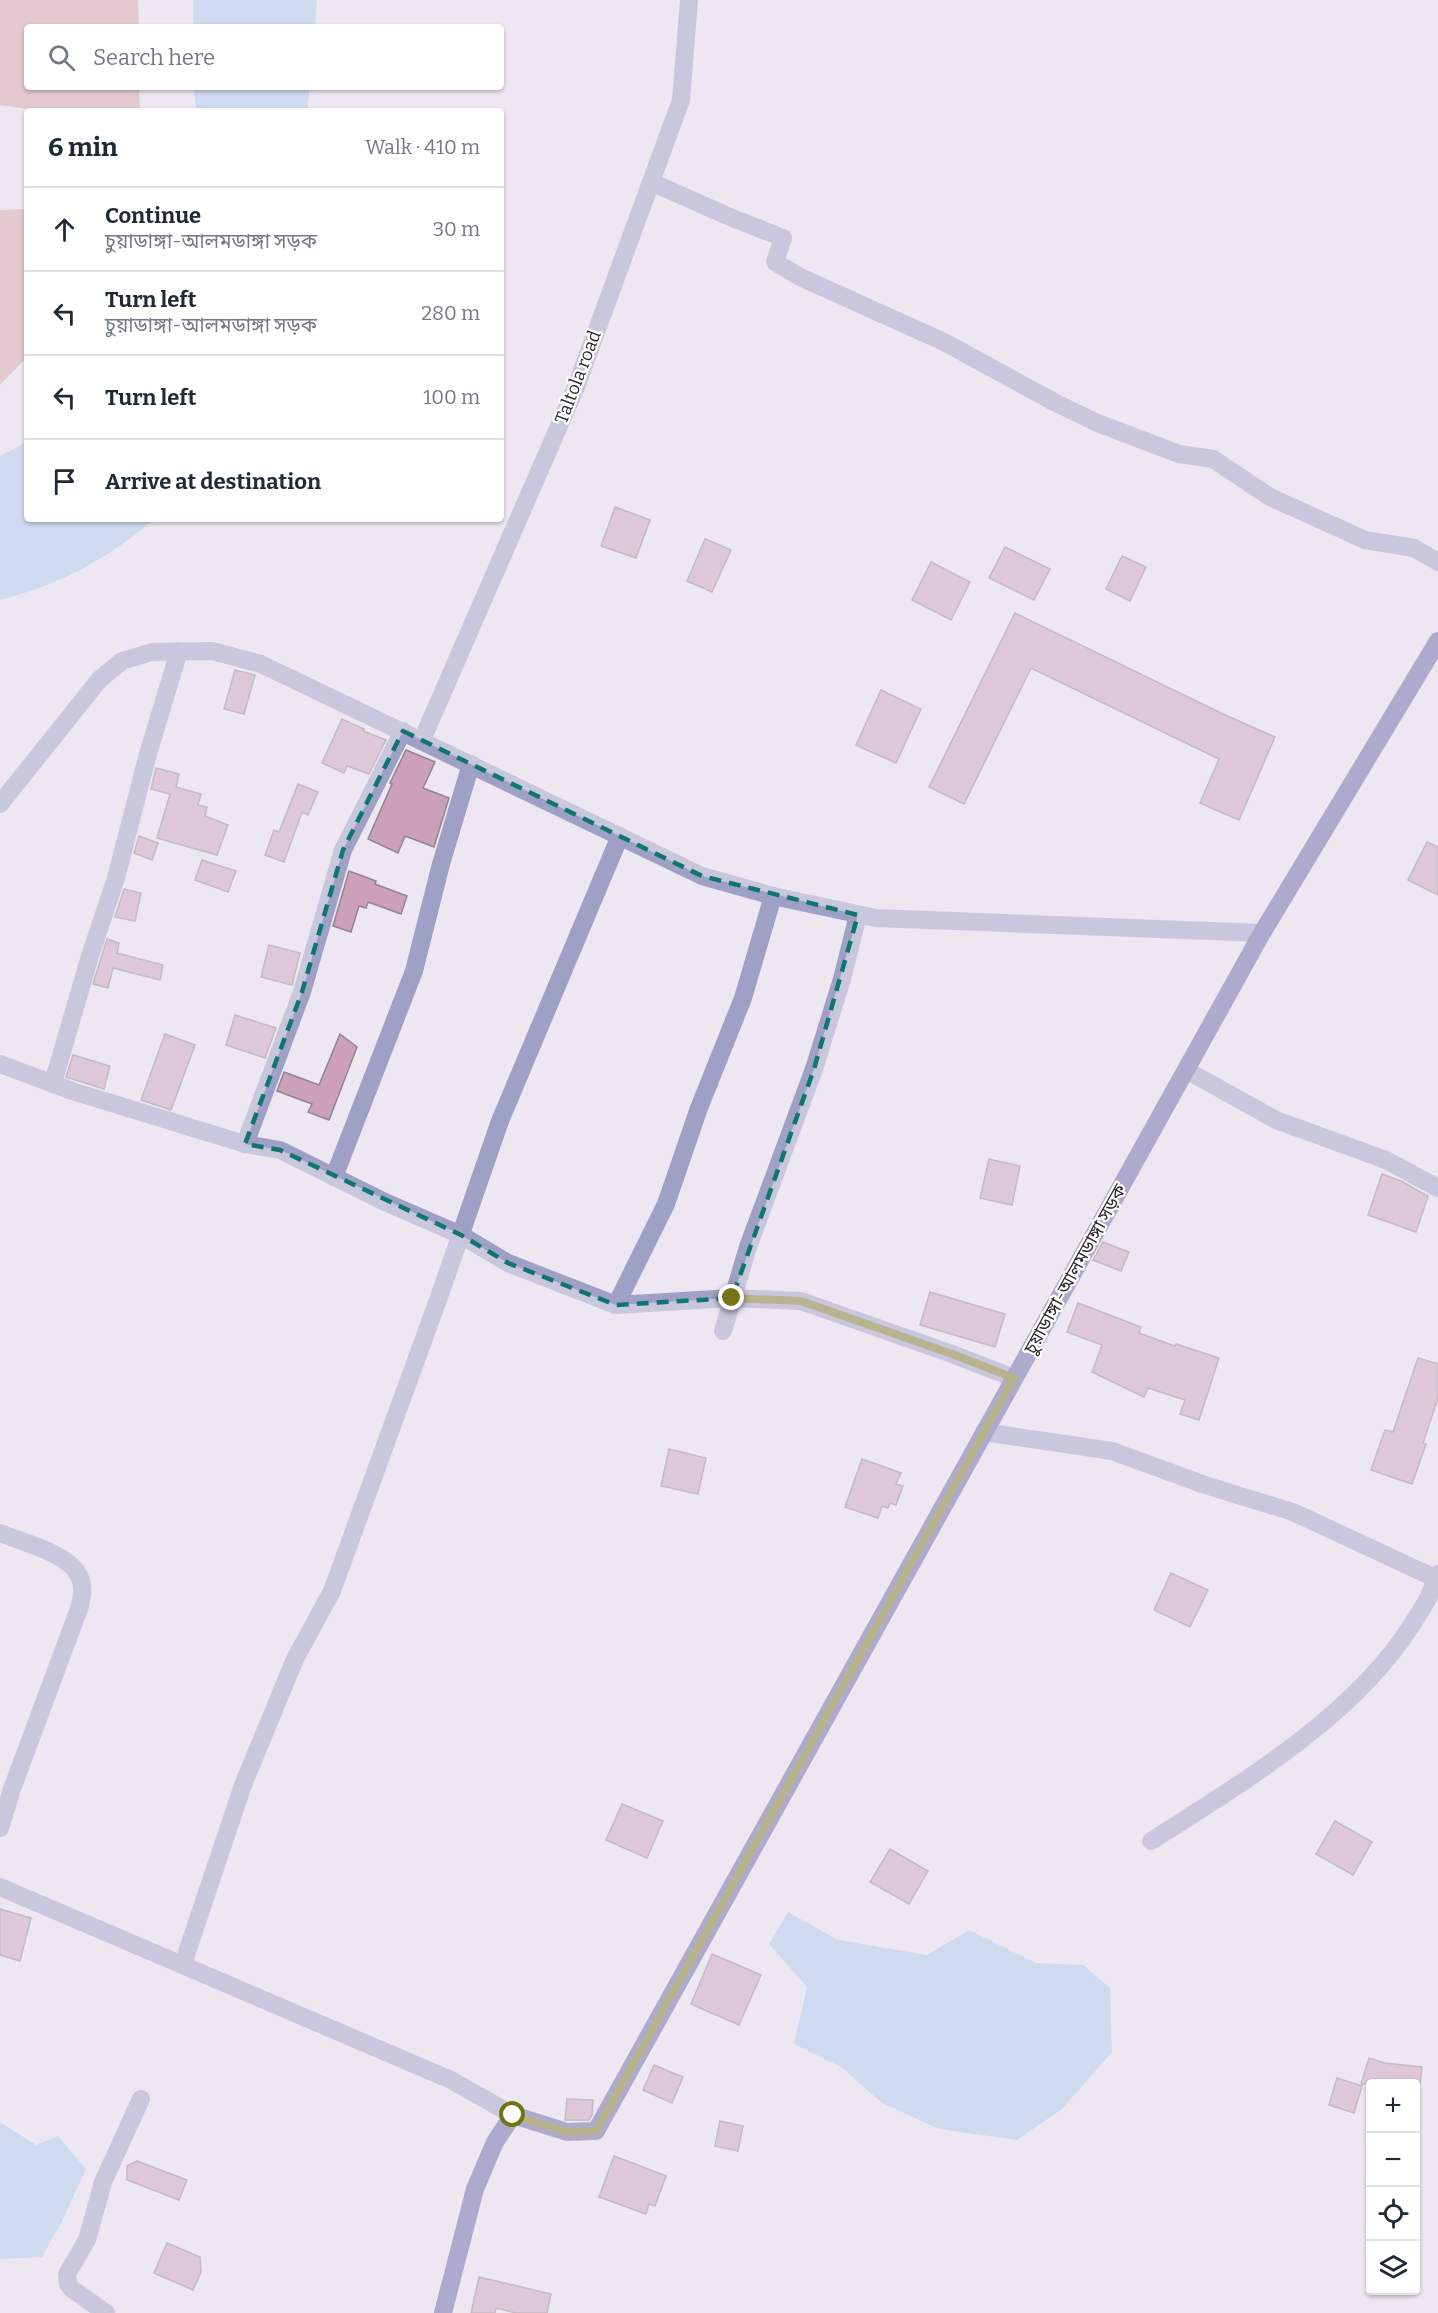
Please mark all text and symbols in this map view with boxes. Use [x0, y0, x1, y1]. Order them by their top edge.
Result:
search box [24, 24, 504, 90]
icon: search [45, 41, 78, 74]
text: Search here [93, 44, 215, 71]
text: 6 min [48, 132, 118, 163]
text: Walk · 410 m [365, 135, 480, 159]
text: Continue [105, 202, 201, 229]
icon: ahead [48, 213, 81, 246]
text: 30 m [433, 217, 480, 241]
text: চুয়াডাঙ্গা-আলমডাঙ্গা সড়ক [105, 229, 317, 253]
text: Turn left [105, 286, 197, 313]
icon: left [48, 297, 81, 330]
text: 280 m [421, 301, 480, 325]
text: চুয়াডাঙ্গা-আলমডাঙ্গা সড়ক [105, 313, 317, 337]
street label: Taltola road [550, 327, 606, 427]
icon: left [48, 381, 81, 414]
text: Turn left [105, 384, 197, 411]
text: 100 m [423, 385, 480, 409]
icon: arrive [48, 465, 81, 498]
text: Arrive at destination [105, 468, 321, 495]
street label: চুয়াডাঙ্গা-আলমডাঙ্গা সড়ক [1019, 1180, 1131, 1359]
route end [718, 1284, 744, 1310]
map controls [1366, 2079, 1420, 2295]
button: + [1366, 2079, 1420, 2133]
route start [499, 2101, 525, 2127]
button: − [1366, 2133, 1420, 2187]
button: locate [1366, 2187, 1420, 2241]
button: layers [1366, 2241, 1420, 2295]

